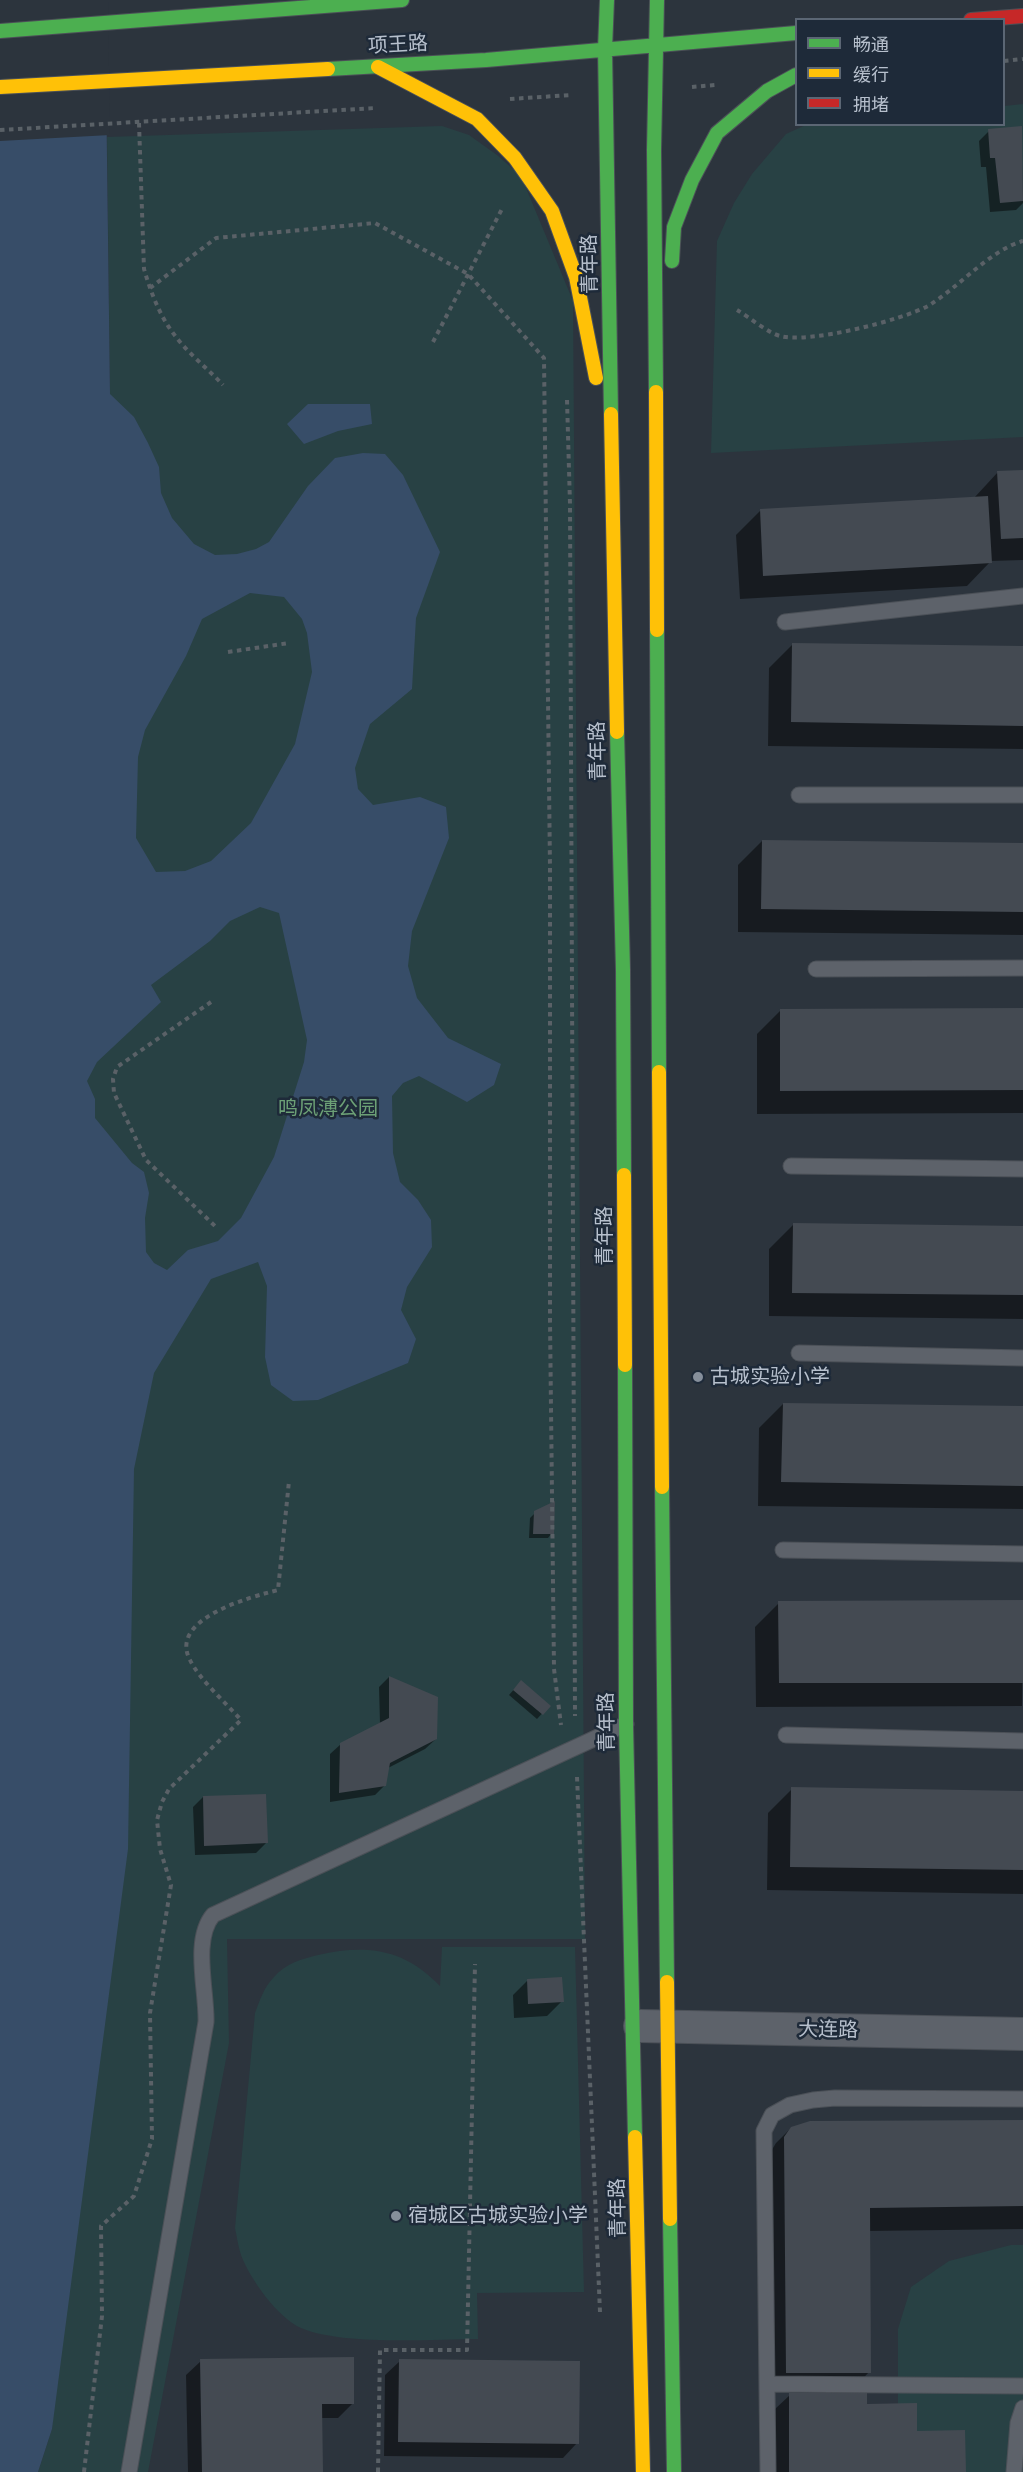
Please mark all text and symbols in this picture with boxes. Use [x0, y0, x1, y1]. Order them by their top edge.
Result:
legend [795, 18, 1005, 126]
street label: 项王路 [367, 31, 429, 59]
text: 畅通 [853, 34, 889, 55]
text: 缓行 [853, 64, 889, 85]
text: 拥堵 [853, 94, 889, 115]
street label: 青年路 [577, 234, 603, 294]
street label: 青年路 [585, 721, 611, 781]
park label: 鸣凤溥公园 [278, 1097, 378, 1121]
street label: 青年路 [593, 1206, 617, 1266]
place label: 古城实验小学 [710, 1365, 830, 1389]
marker: 古城实验小学 [691, 1370, 705, 1384]
street label: 青年路 [594, 1692, 620, 1752]
street label: 大连路 [798, 2017, 858, 2043]
street label: 青年路 [605, 2178, 631, 2238]
place label: 宿城区古城实验小学 [408, 2204, 588, 2228]
marker: 宿城区古城实验小学 [389, 2209, 403, 2223]

